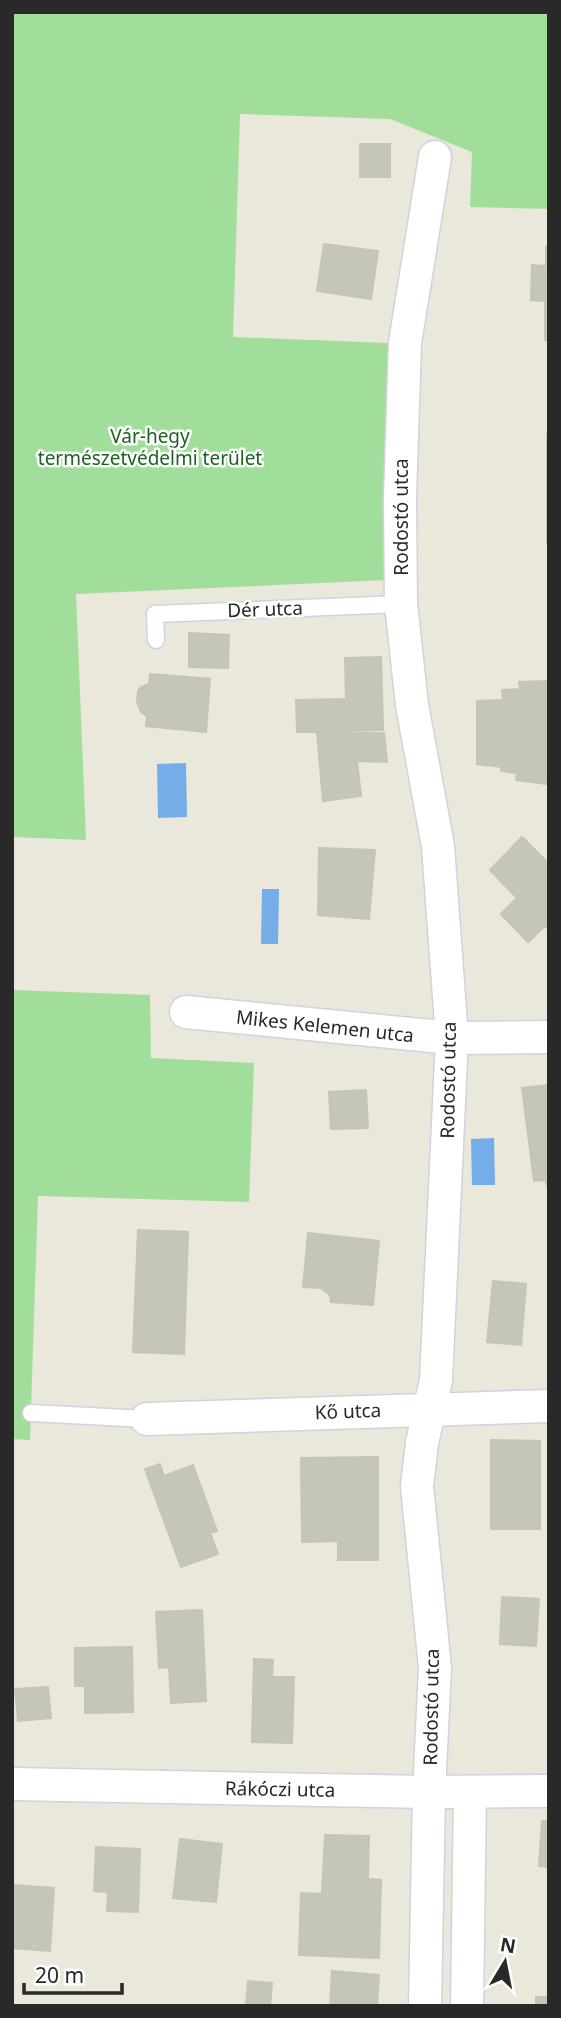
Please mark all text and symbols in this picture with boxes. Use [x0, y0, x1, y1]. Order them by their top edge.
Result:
park label: Vár-hegy természetvédelmi terület [38, 423, 262, 471]
street label: Rodostó utca [388, 458, 414, 576]
street label: Dér utca [227, 595, 303, 623]
street label: Mikes Kelemen utca [235, 1004, 415, 1048]
street label: Rodostó utca [434, 1021, 462, 1139]
street label: Kő utca [314, 1397, 382, 1425]
street label: Rodostó utca [417, 1648, 445, 1766]
street label: Rákóczi utca [225, 1775, 335, 1803]
north arrow [470, 1927, 540, 1997]
text: N [498, 1931, 518, 1959]
scale bar [24, 1952, 122, 1996]
text: 20 m [35, 1961, 84, 1989]

